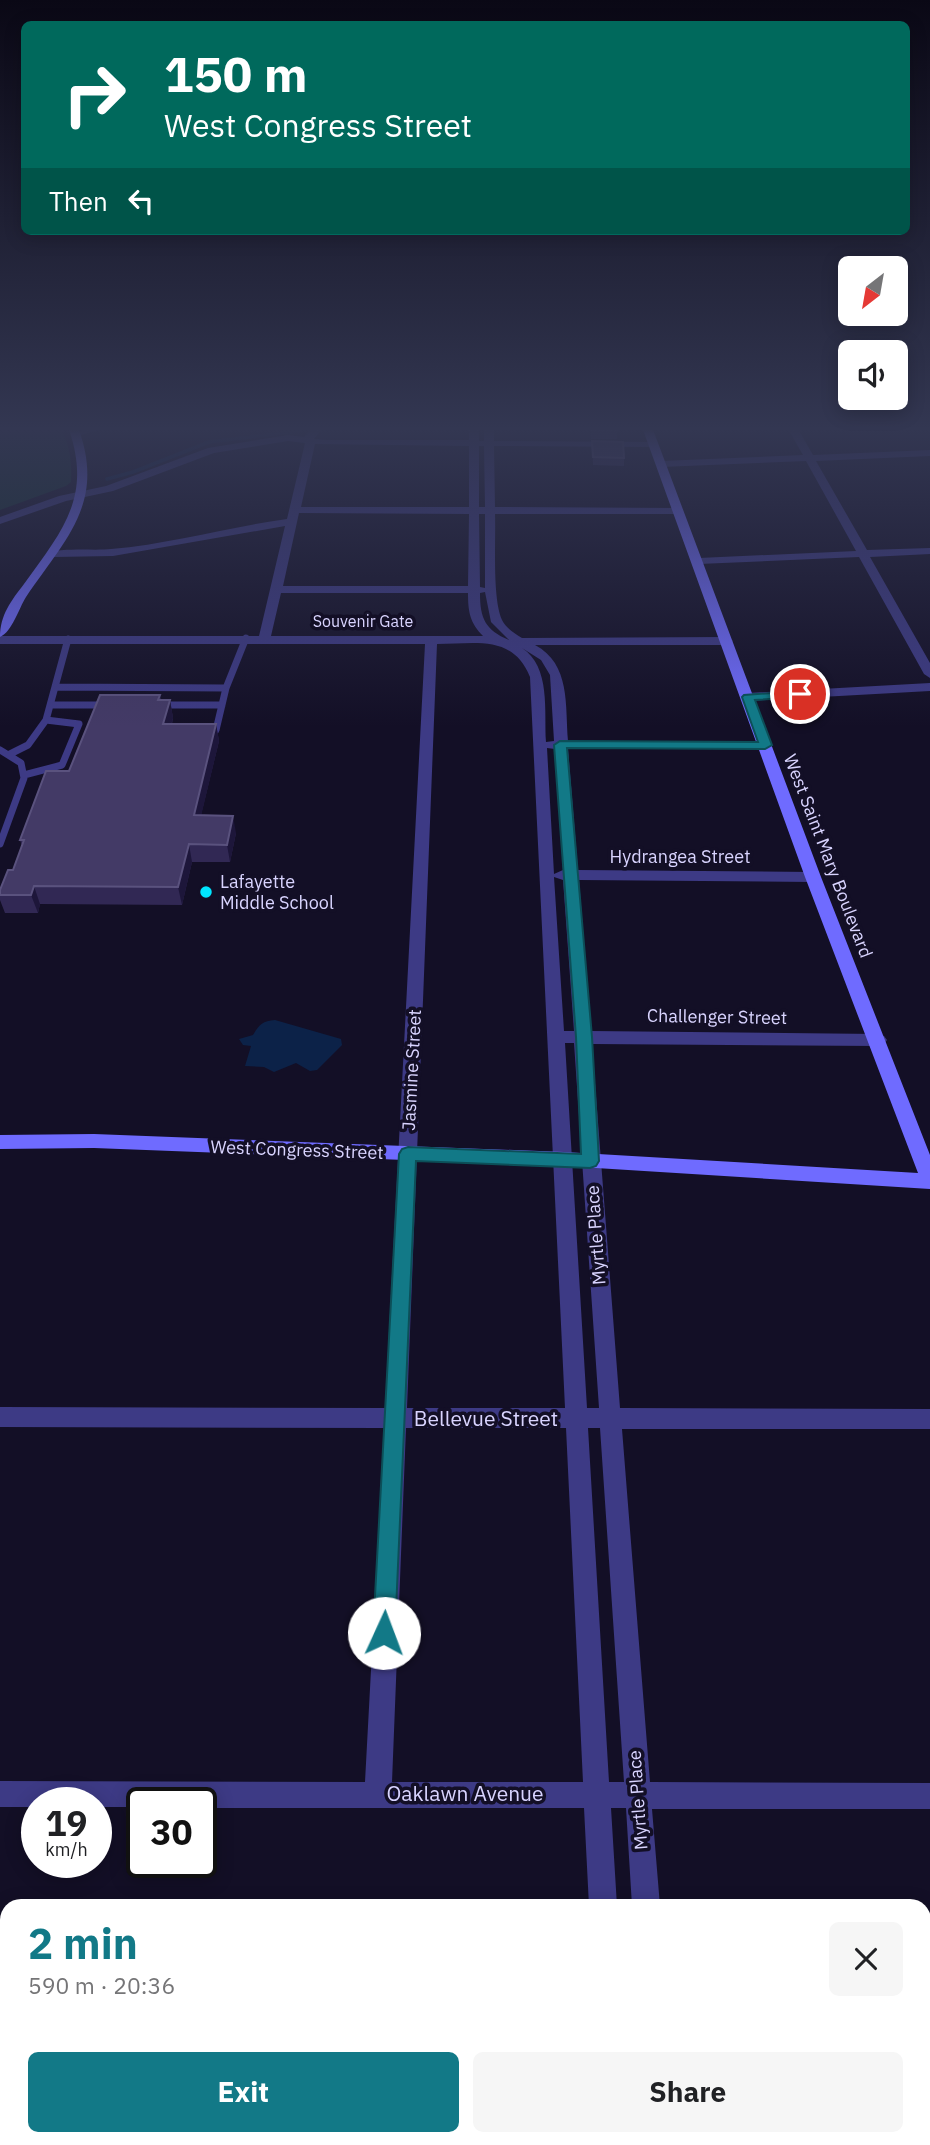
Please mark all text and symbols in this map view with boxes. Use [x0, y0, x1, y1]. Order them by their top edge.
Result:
text: 150 m [164, 42, 308, 105]
icon: right [49, 49, 140, 140]
text: West Congress Street [164, 104, 472, 146]
icon: left [122, 182, 160, 220]
text: Then [49, 184, 108, 218]
north arrow [838, 256, 908, 326]
map controls [838, 256, 908, 410]
button: sound [838, 340, 908, 410]
street label: Souvenir Gate [313, 611, 414, 631]
pin [770, 664, 830, 724]
icon: arrive [781, 675, 819, 713]
street label: West Saint Mary Boulevard [779, 751, 878, 961]
street label: Hydrangea Street [610, 845, 750, 868]
place label: Lafayette Middle School [220, 870, 334, 914]
marker: Lafayette Middle School [198, 884, 214, 900]
street label: Challenger Street [647, 1004, 787, 1029]
street label: Jasmine Street [397, 1009, 426, 1131]
street label: West Congress Street [210, 1135, 384, 1164]
street label: Myrtle Place [581, 1184, 610, 1286]
street label: Bellevue Street [414, 1404, 558, 1432]
position arrow [347, 1596, 421, 1670]
street label: Myrtle Place [623, 1749, 652, 1851]
street label: Oaklawn Avenue [386, 1779, 544, 1807]
speed limit sign: 30 [126, 1787, 217, 1878]
text: 19 [45, 1800, 88, 1846]
text: km/h [45, 1838, 88, 1861]
text: 2 min [28, 1916, 138, 1971]
button: close [829, 1922, 903, 1996]
text: 590 m · 20:36 [28, 1970, 175, 2000]
button: Exit [28, 2052, 459, 2132]
button: Share [473, 2052, 903, 2132]

